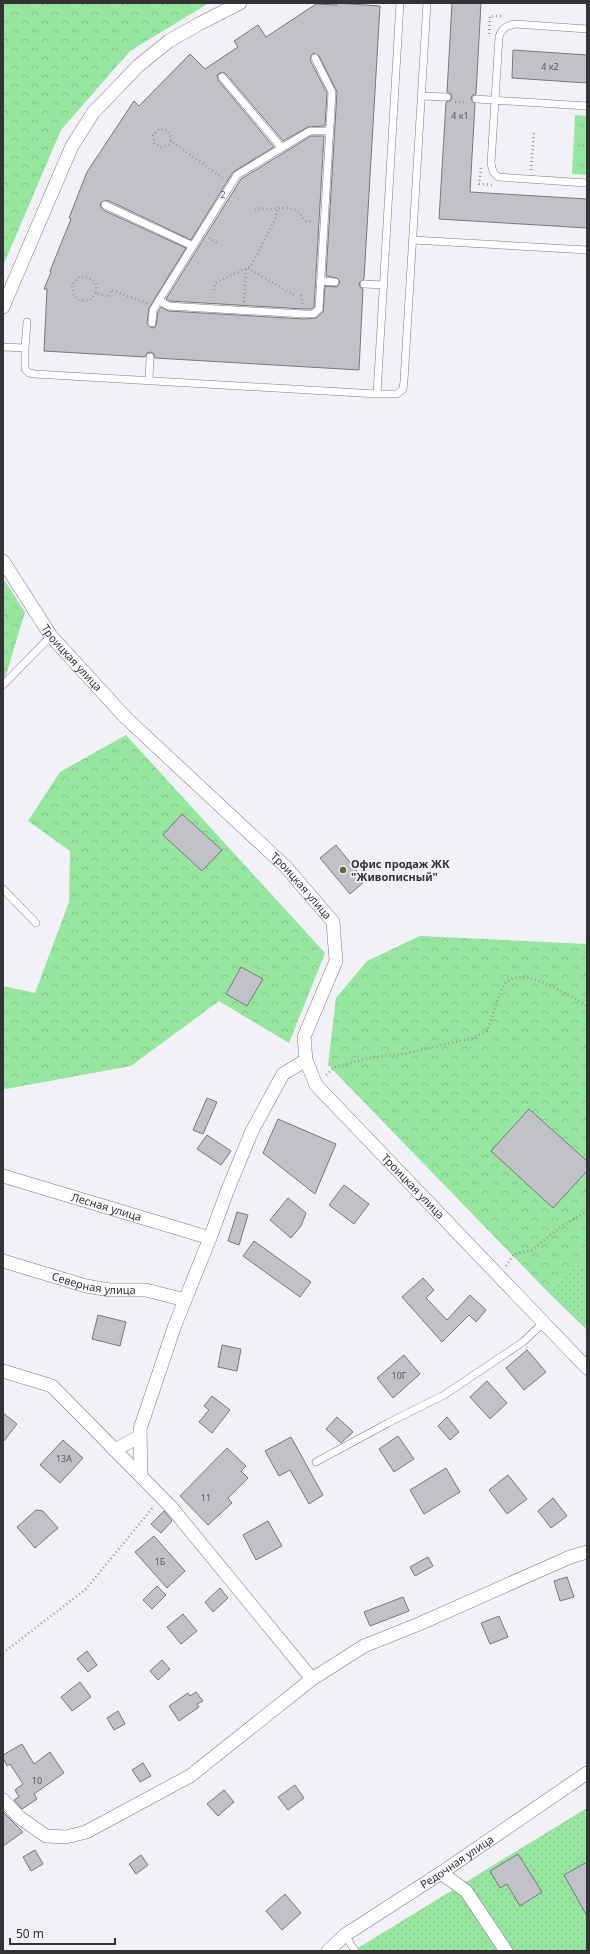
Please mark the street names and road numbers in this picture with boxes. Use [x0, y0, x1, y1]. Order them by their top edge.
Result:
street label: Троицкая улица [38, 621, 106, 694]
street label: Троицкая улица [268, 849, 335, 922]
street label: Троицкая улица [379, 1150, 448, 1222]
street label: Лесная улица [70, 1189, 144, 1224]
street label: Северная улица [50, 1268, 136, 1297]
street label: Редочная улица [417, 1831, 496, 1892]

